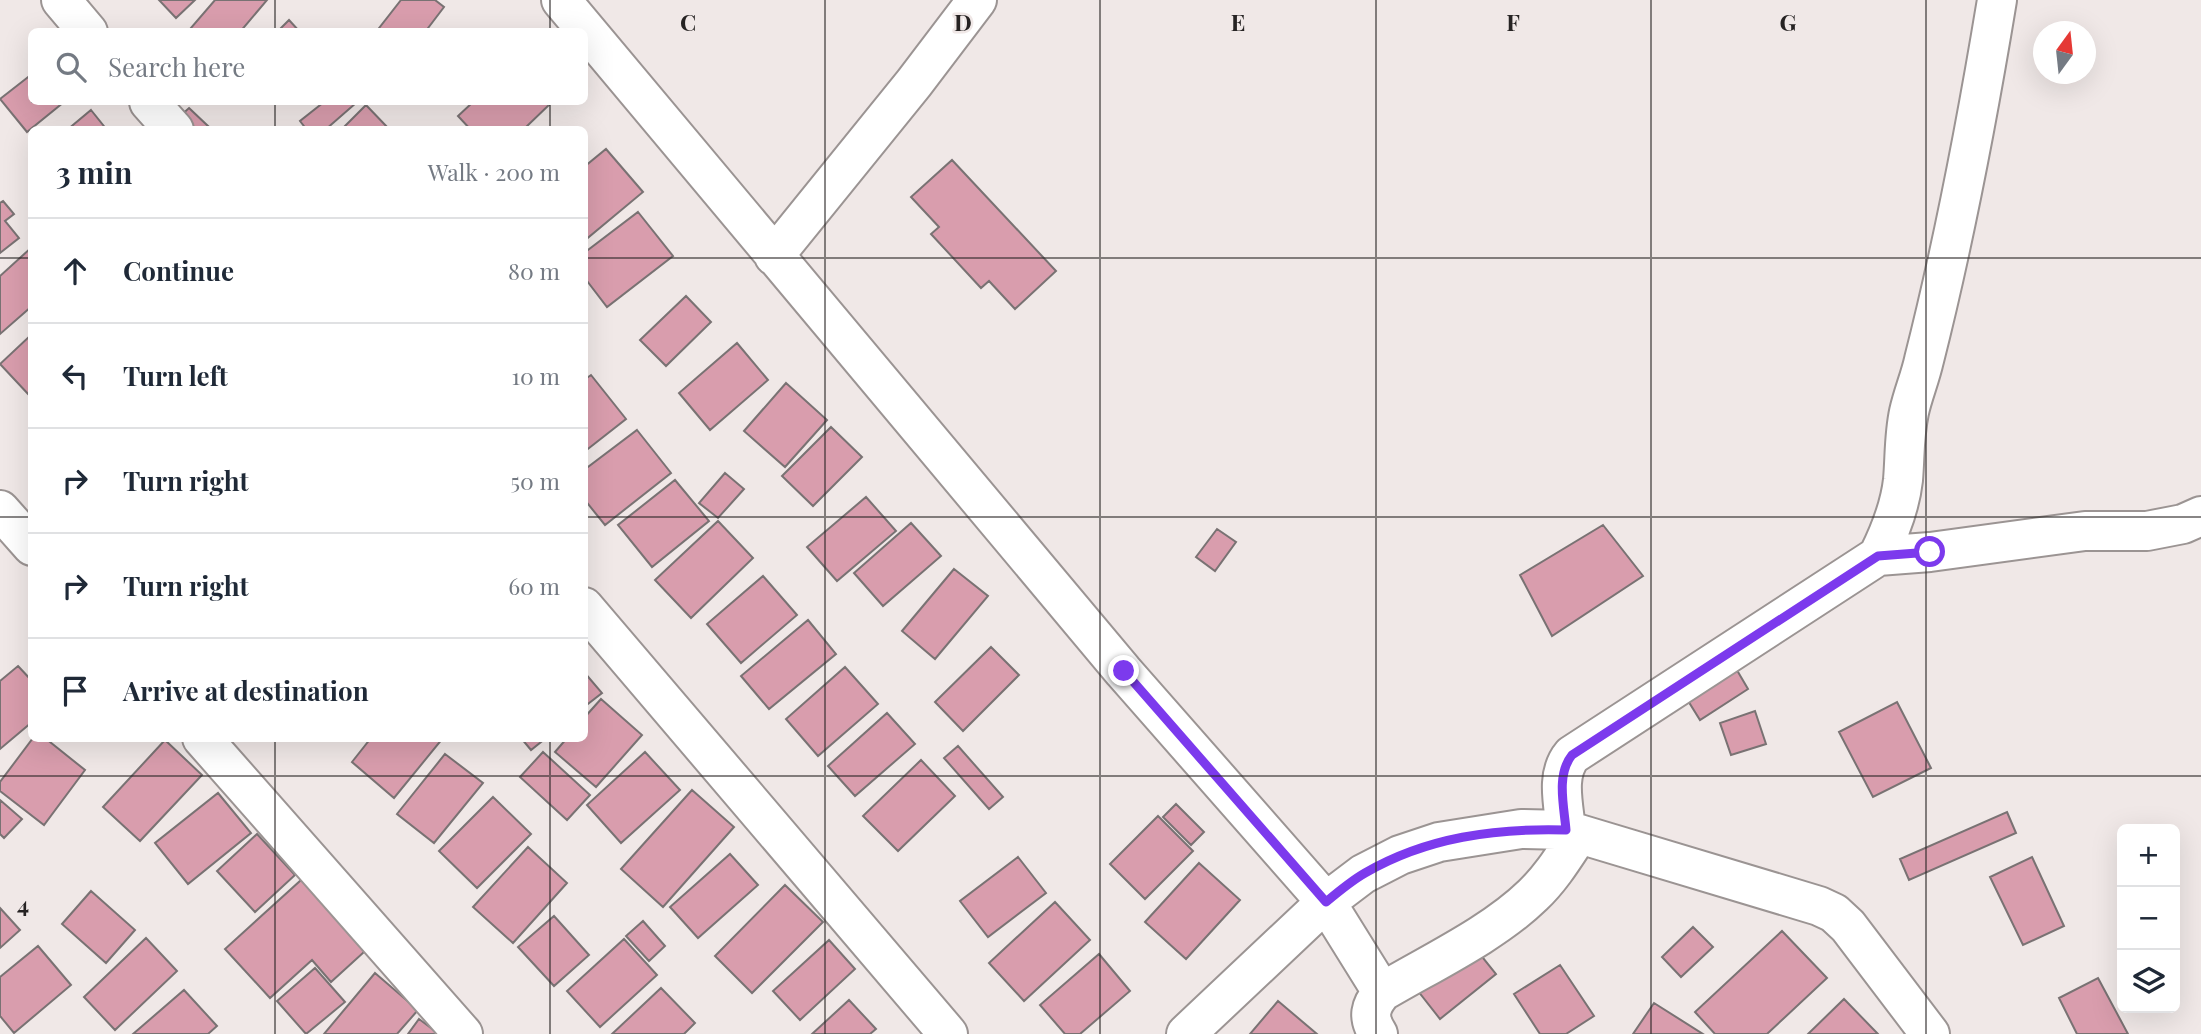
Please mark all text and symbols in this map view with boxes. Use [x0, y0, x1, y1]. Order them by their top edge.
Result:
text: C [680, 6, 696, 37]
text: D [954, 6, 972, 37]
text: E [1231, 6, 1245, 37]
text: F [1506, 6, 1520, 37]
text: G [1780, 6, 1797, 37]
north arrow [2033, 21, 2096, 84]
search box [28, 28, 588, 105]
icon: search [52, 48, 90, 86]
text: Search here [108, 49, 245, 84]
text: 3 min [56, 152, 132, 192]
text: Walk · 200 m [428, 156, 560, 187]
icon: ahead [56, 252, 94, 290]
text: Continue [123, 253, 234, 288]
text: 80 m [508, 255, 560, 286]
icon: left [56, 357, 94, 395]
text: Turn left [123, 358, 228, 393]
text: 10 m [512, 360, 560, 391]
icon: right [56, 462, 94, 500]
text: Turn right [123, 463, 249, 498]
text: 50 m [511, 465, 560, 496]
route start [1914, 536, 1945, 567]
icon: right [56, 567, 94, 605]
text: Turn right [123, 568, 249, 603]
text: 60 m [508, 570, 560, 601]
route end [1108, 655, 1139, 686]
icon: arrive [56, 672, 94, 710]
text: Arrive at destination [123, 673, 369, 708]
map controls [2117, 824, 2180, 1013]
button: + [2117, 824, 2180, 887]
button: − [2117, 887, 2180, 950]
text: 4 [17, 888, 29, 919]
button: layers [2117, 950, 2180, 1013]

